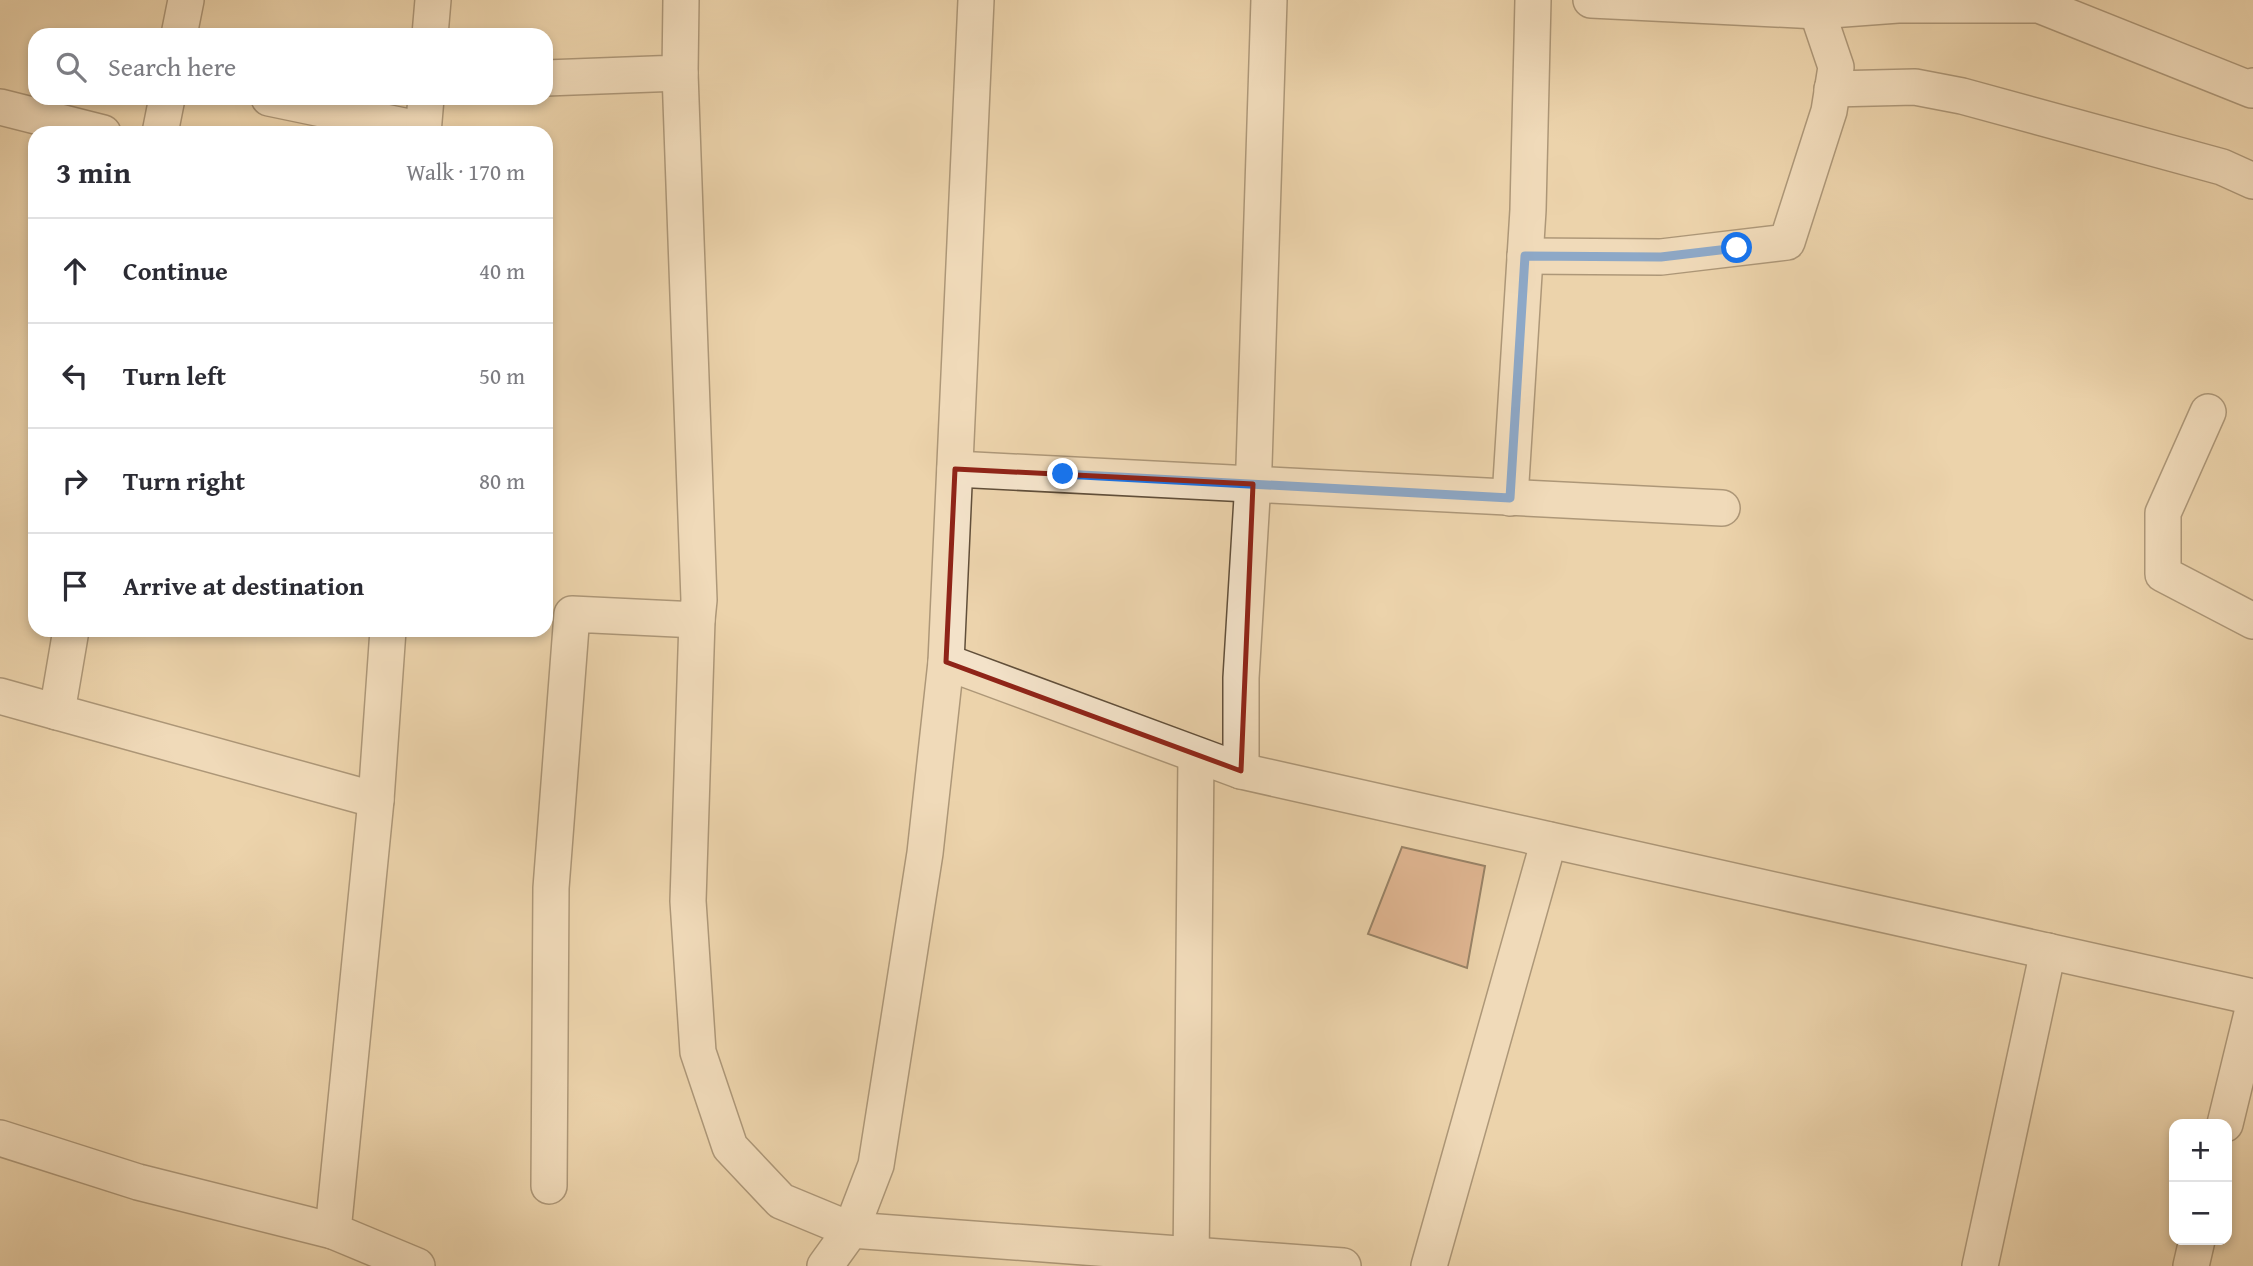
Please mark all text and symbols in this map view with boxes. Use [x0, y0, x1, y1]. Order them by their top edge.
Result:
search box [28, 28, 553, 105]
text: Search here [108, 47, 236, 86]
icon: search [52, 48, 90, 86]
text: 3 min [56, 150, 131, 194]
text: Walk · 170 m [406, 155, 525, 188]
route start [1721, 232, 1752, 263]
text: Continue [123, 251, 228, 290]
icon: ahead [56, 252, 94, 290]
text: 40 m [479, 254, 525, 287]
text: Turn left [123, 356, 226, 395]
icon: left [56, 357, 94, 395]
text: 50 m [479, 359, 525, 392]
route end [1047, 458, 1078, 489]
text: Turn right [123, 461, 245, 500]
icon: right [56, 462, 94, 500]
text: 80 m [479, 464, 525, 497]
text: Arrive at destination [123, 566, 364, 605]
icon: arrive [56, 567, 94, 605]
map controls [2169, 1119, 2232, 1245]
button: + [2169, 1119, 2232, 1182]
button: − [2169, 1182, 2232, 1245]

